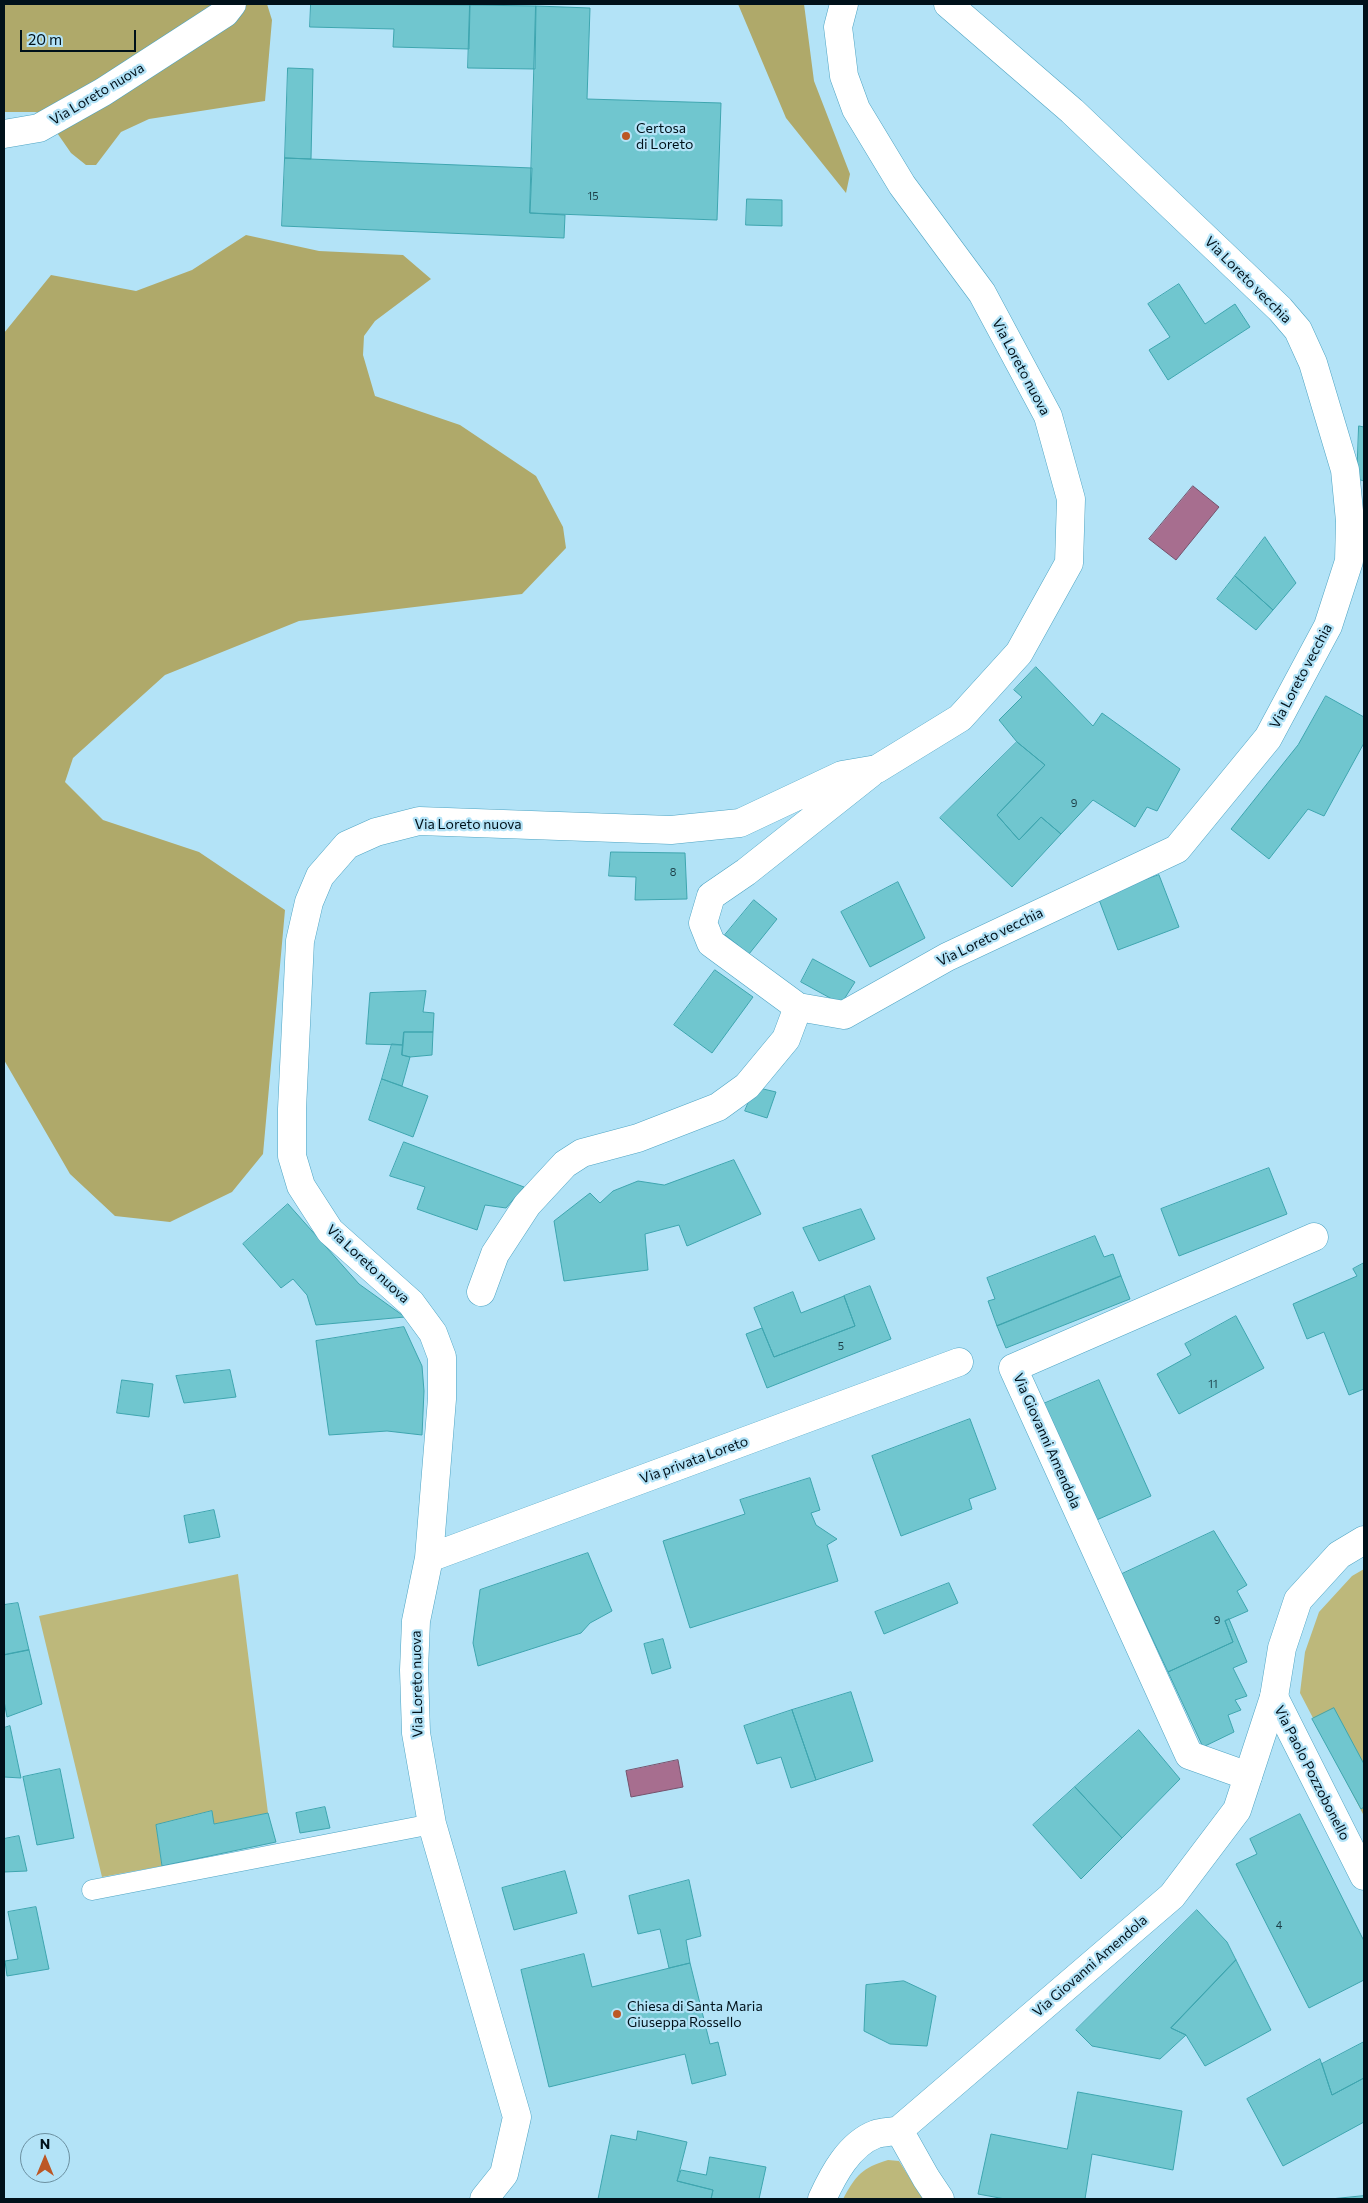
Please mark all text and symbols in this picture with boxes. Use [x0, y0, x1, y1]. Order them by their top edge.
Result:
scale bar [22, 20, 139, 52]
text: 20 m [28, 30, 62, 48]
street label: Via Loreto nuova [47, 59, 147, 129]
place label: Certosa di Loreto [636, 120, 693, 152]
marker: Certosa di Loreto [620, 130, 632, 142]
house number: 15 [587, 189, 599, 203]
street label: Via Loreto vecchia [1201, 233, 1295, 327]
street label: Via Loreto nuova [988, 316, 1054, 418]
street label: Via Loreto vecchia [1266, 621, 1336, 731]
house number: 9 [1071, 796, 1077, 810]
street label: Via Loreto nuova [414, 816, 522, 832]
house number: 8 [670, 865, 676, 879]
street label: Via Loreto vecchia [934, 904, 1046, 970]
street label: Via Loreto nuova [323, 1221, 413, 1307]
house number: 5 [838, 1339, 844, 1353]
street label: Via Giovanni Amendola [1010, 1371, 1084, 1511]
house number: 11 [1208, 1377, 1218, 1391]
street label: Via privata Loreto [638, 1433, 750, 1487]
house number: 9 [1214, 1613, 1220, 1627]
street label: Via Loreto nuova [408, 1630, 426, 1738]
street label: Via Paolo Pozzobonello [1271, 1703, 1353, 1843]
street label: Via Giovanni Amendola [1029, 1912, 1151, 2020]
house number: 4 [1276, 1918, 1282, 1932]
place label: Chiesa di Santa Maria Giuseppa Rossello [627, 1998, 763, 2030]
marker: Chiesa di Santa Maria Giuseppa Rossello [611, 2008, 623, 2020]
north arrow [20, 2133, 70, 2183]
text: N [40, 2135, 50, 2152]

